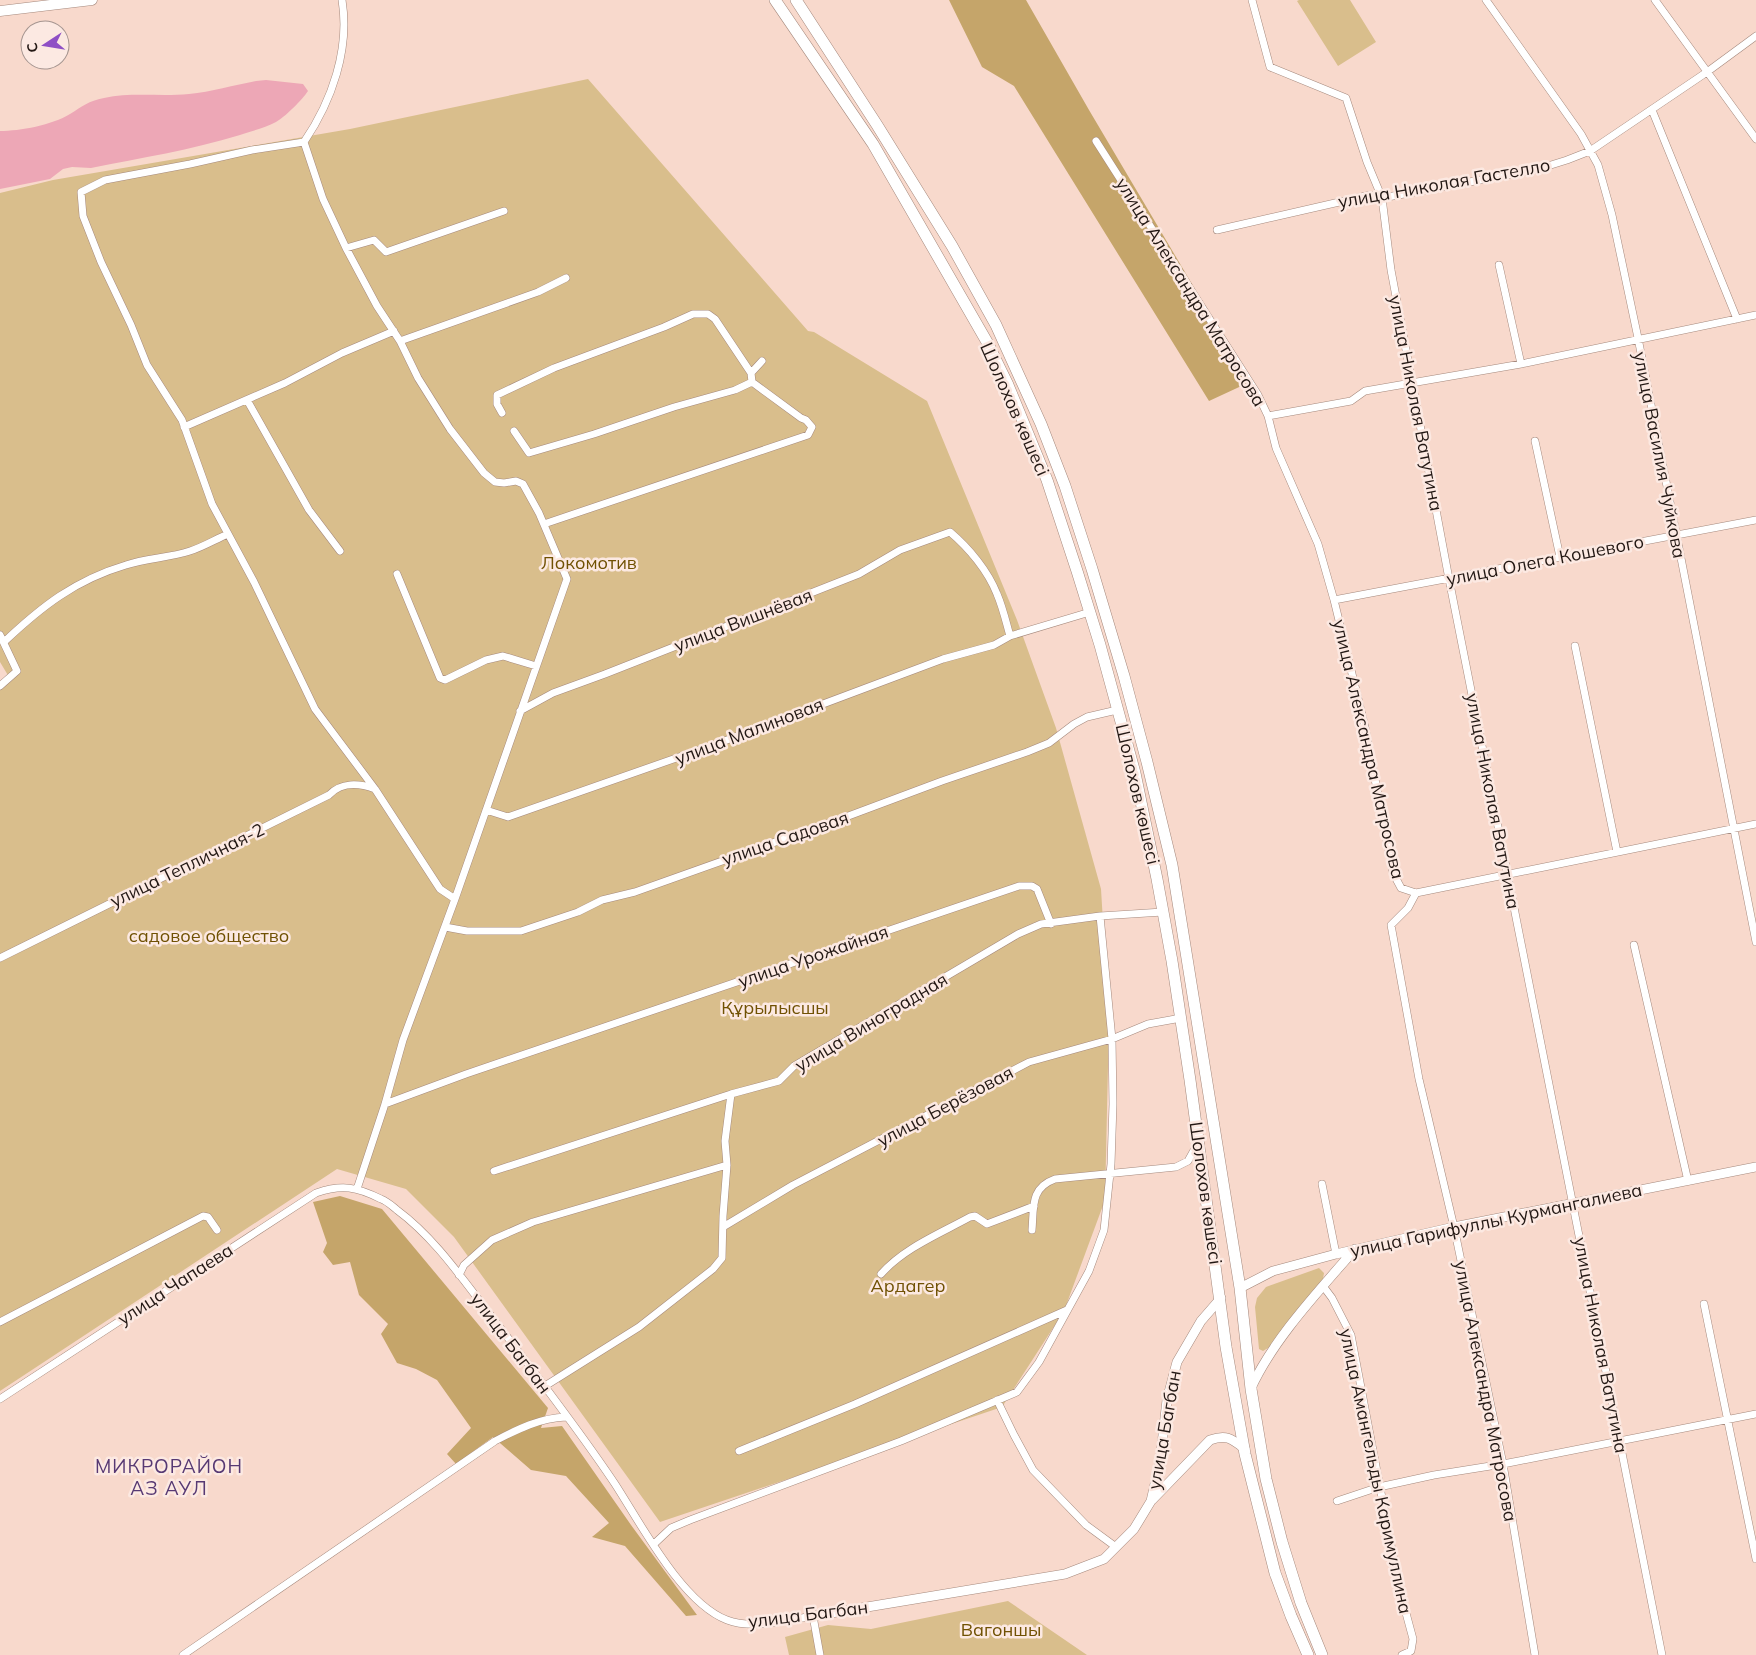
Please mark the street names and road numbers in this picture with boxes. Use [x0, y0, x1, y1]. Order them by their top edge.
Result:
street label: улица Николая Гастелло [1336, 153, 1552, 213]
street label: улица Александра Матросова [1111, 173, 1271, 411]
street label: улица Николая Ватутина [1384, 293, 1448, 513]
street label: Шолохов көшесі [975, 339, 1055, 479]
street label: улица Василия Чуйкова [1629, 350, 1691, 560]
street label: улица Олега Кошевого [1444, 530, 1646, 590]
street label: улица Вишнёвая [671, 583, 815, 657]
street label: улица Александра Матросова [1328, 617, 1410, 881]
street label: улица Николая Ватутина [1461, 691, 1525, 911]
street label: улица Малиновая [672, 692, 826, 770]
street label: Шолохов көшесі [1111, 721, 1165, 867]
street label: улица Садовая [719, 806, 851, 870]
street label: улица Тепличная-2 [106, 818, 268, 912]
street label: улица Урожайная [735, 919, 891, 993]
street label: улица Виноградная [791, 967, 951, 1077]
street label: улица Берёзовая [873, 1060, 1017, 1152]
street label: Шолохов көшесі [1185, 1120, 1227, 1266]
street label: улица Гарифуллы Курмангалиева [1348, 1178, 1644, 1262]
street label: улица Николая Ватутина [1569, 1235, 1633, 1455]
street label: улица Чапаева [113, 1238, 237, 1330]
street label: улица Александра Матросова [1449, 1258, 1523, 1524]
street label: улица Багбан [466, 1288, 556, 1398]
street label: улица Амангельды Каримуллина [1334, 1326, 1418, 1616]
street label: улица Багбан [1142, 1369, 1186, 1491]
street label: улица Багбан [747, 1595, 869, 1633]

